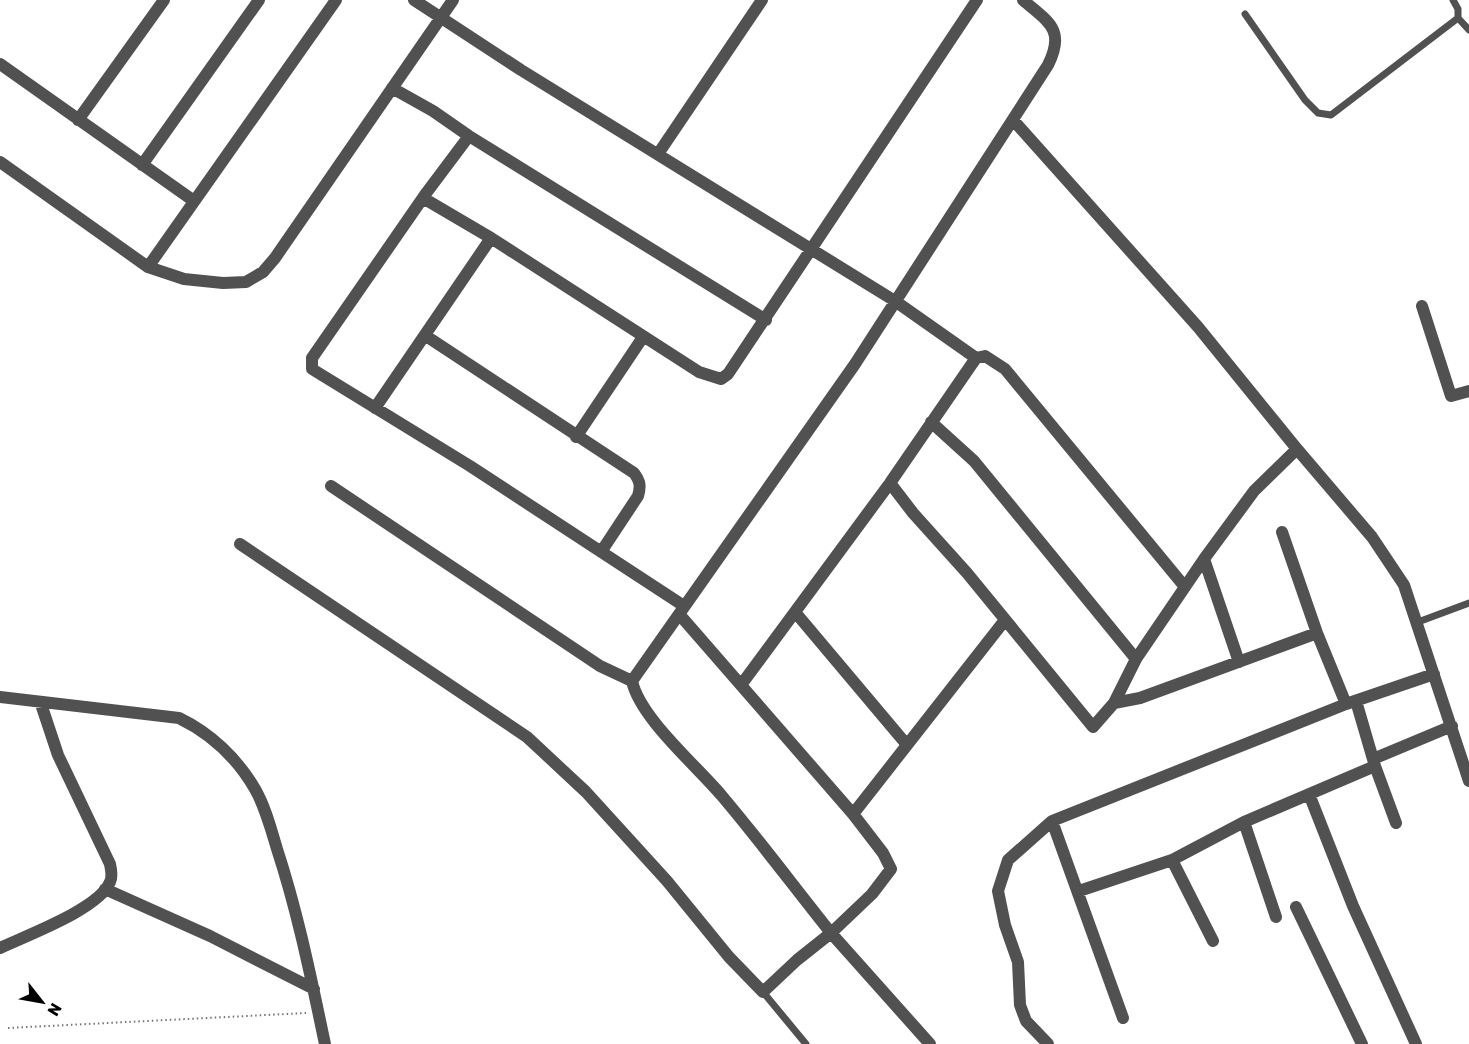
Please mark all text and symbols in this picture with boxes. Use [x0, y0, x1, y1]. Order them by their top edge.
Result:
north arrow [12, 972, 72, 1032]
text: N [43, 1000, 66, 1019]

